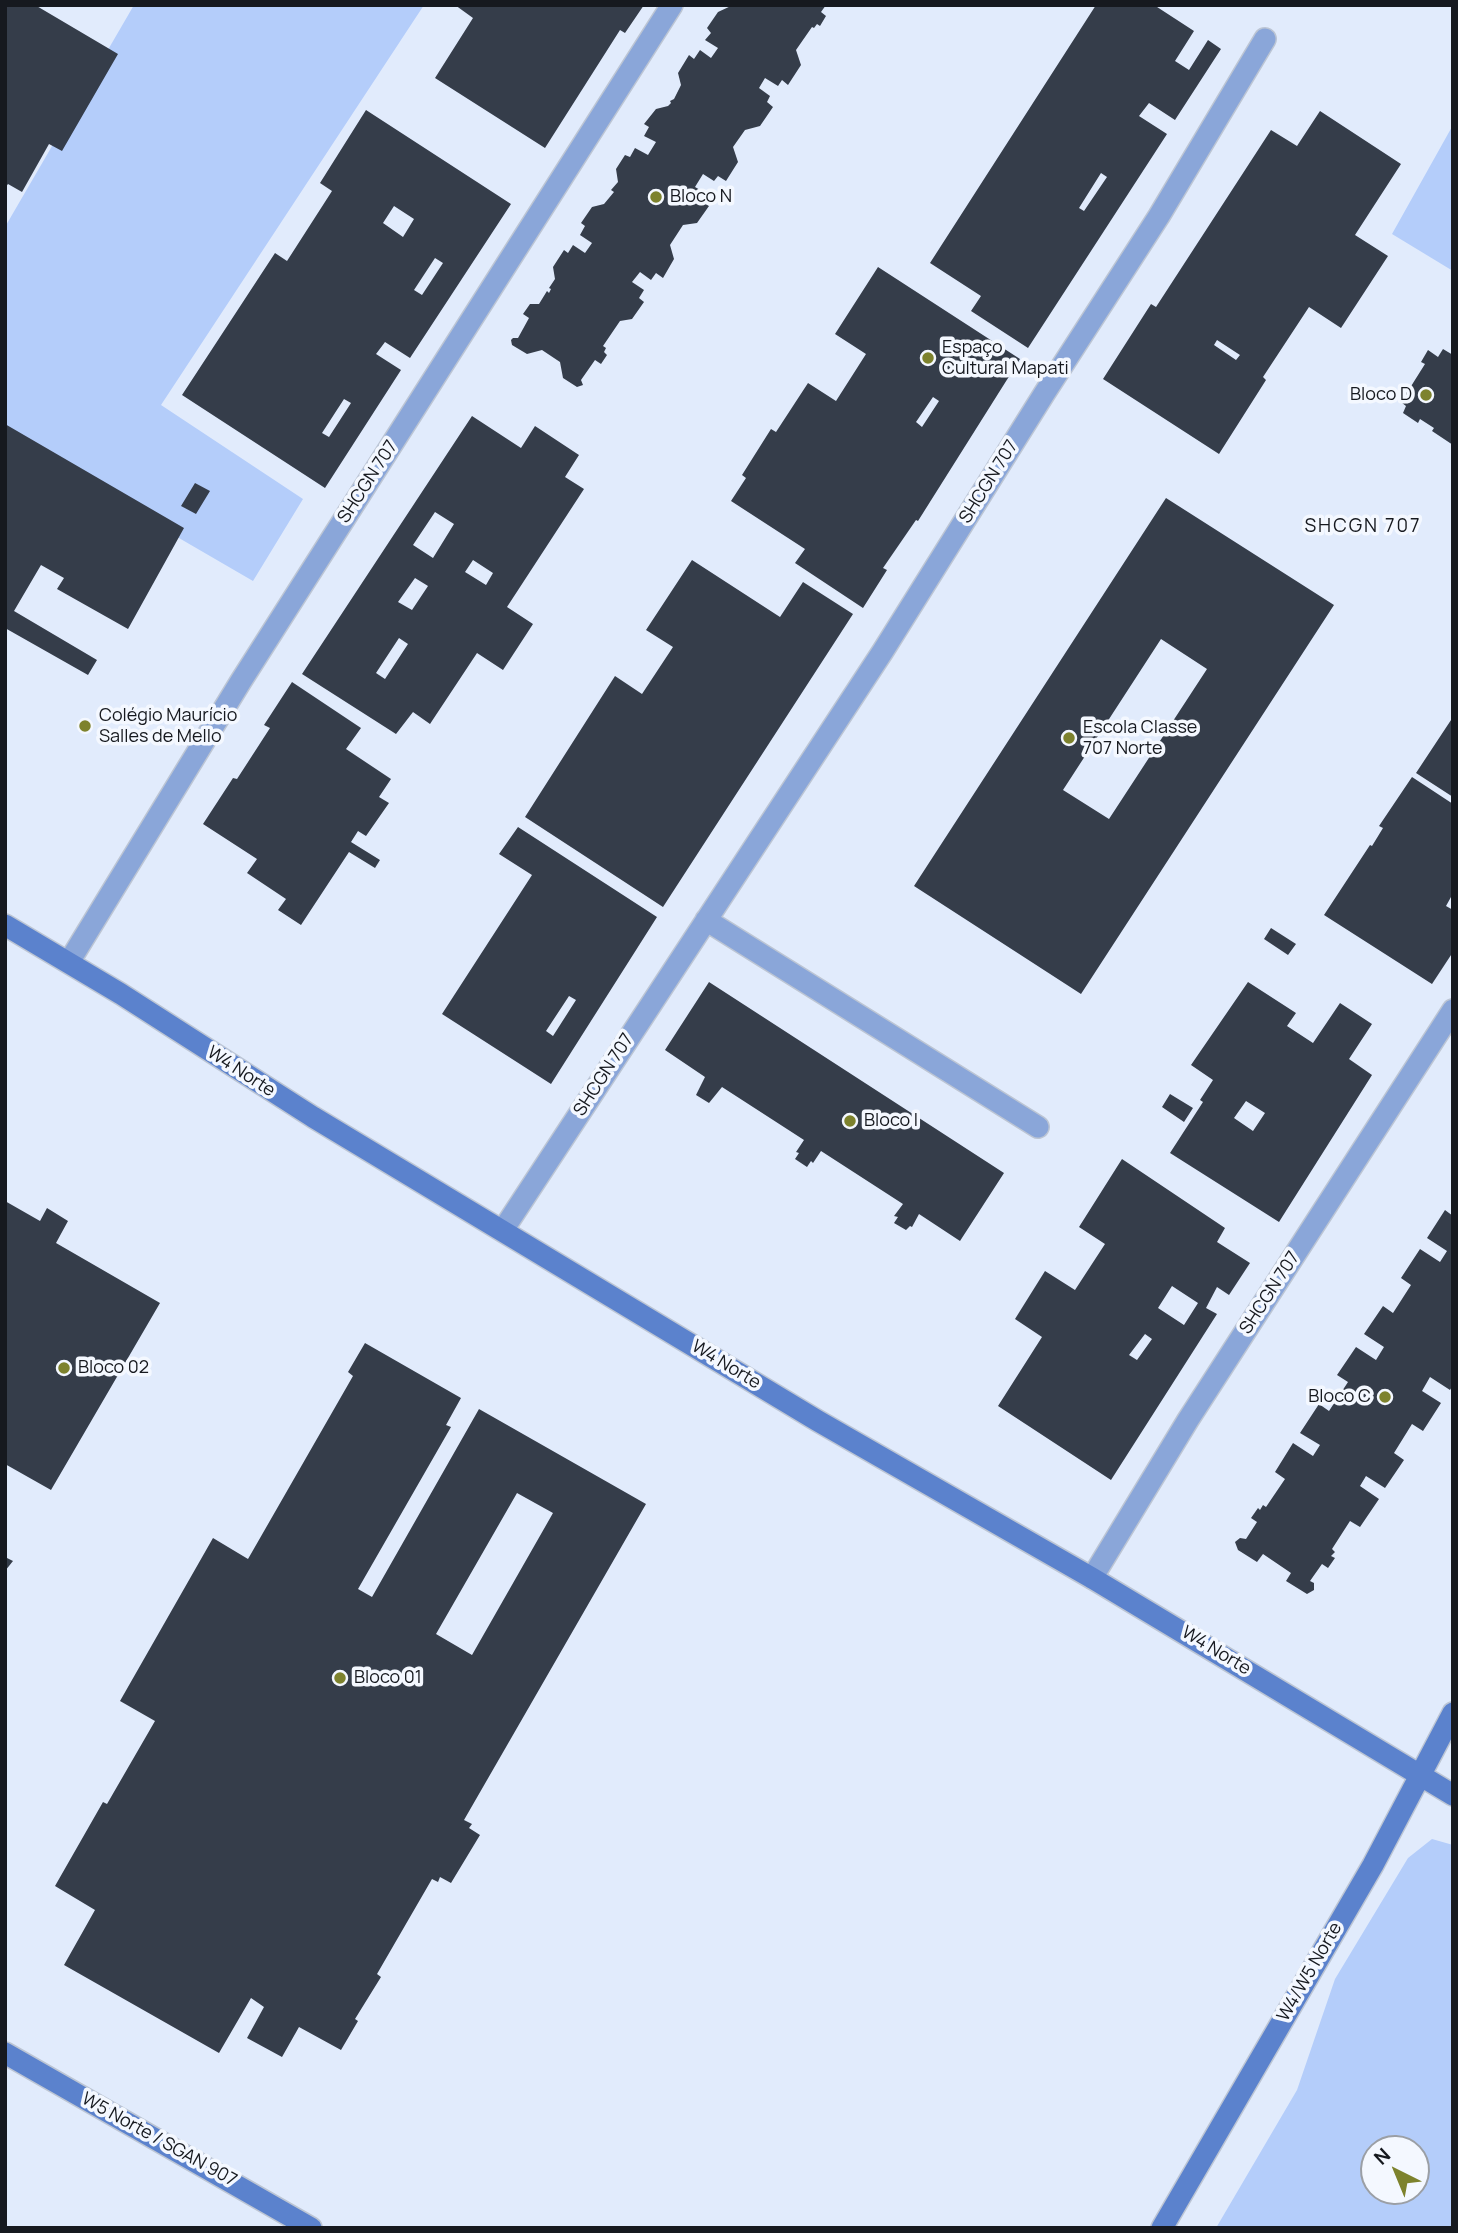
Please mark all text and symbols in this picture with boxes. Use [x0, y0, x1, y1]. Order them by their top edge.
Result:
place label: Bloco N [670, 186, 732, 208]
marker: Bloco N [648, 189, 664, 205]
place label: Espaço Cultural Mapati [942, 337, 1069, 380]
marker: Espaço Cultural Mapati [920, 350, 936, 366]
place label: Bloco D [1350, 384, 1412, 406]
marker: Bloco D [1418, 387, 1434, 403]
street label: SHCGN 707 [955, 436, 1023, 528]
street label: SHCGN 707 [333, 437, 403, 527]
district label: SHCGN 707 [1306, 516, 1420, 538]
place label: Colégio Maurício Salles de Mello [99, 705, 237, 748]
place label: Escola Classe 707 Norte [1083, 717, 1197, 760]
marker: Colégio Maurício Salles de Mello [77, 718, 93, 734]
marker: Escola Classe 707 Norte [1061, 730, 1077, 746]
street label: SHCGN 707 [569, 1030, 639, 1120]
street label: W4 Norte [203, 1042, 279, 1102]
place label: Bloco I [864, 1110, 918, 1132]
marker: Bloco I [842, 1113, 858, 1129]
street label: SHCGN 707 [1235, 1248, 1305, 1338]
street label: W4 Norte [688, 1336, 764, 1394]
place label: Bloco 02 [78, 1357, 149, 1379]
marker: Bloco 02 [56, 1360, 72, 1376]
place label: Bloco C [1308, 1386, 1371, 1408]
marker: Bloco C [1377, 1389, 1393, 1405]
street label: W4 Norte [1178, 1622, 1254, 1680]
place label: Bloco 01 [354, 1667, 422, 1689]
marker: Bloco 01 [332, 1670, 348, 1686]
street label: W4/W5 Norte [1273, 1919, 1347, 2025]
street label: W5 Norte / SGAN 907 [78, 2088, 240, 2192]
north arrow [1360, 2135, 1430, 2205]
text: N [1368, 2142, 1396, 2170]

